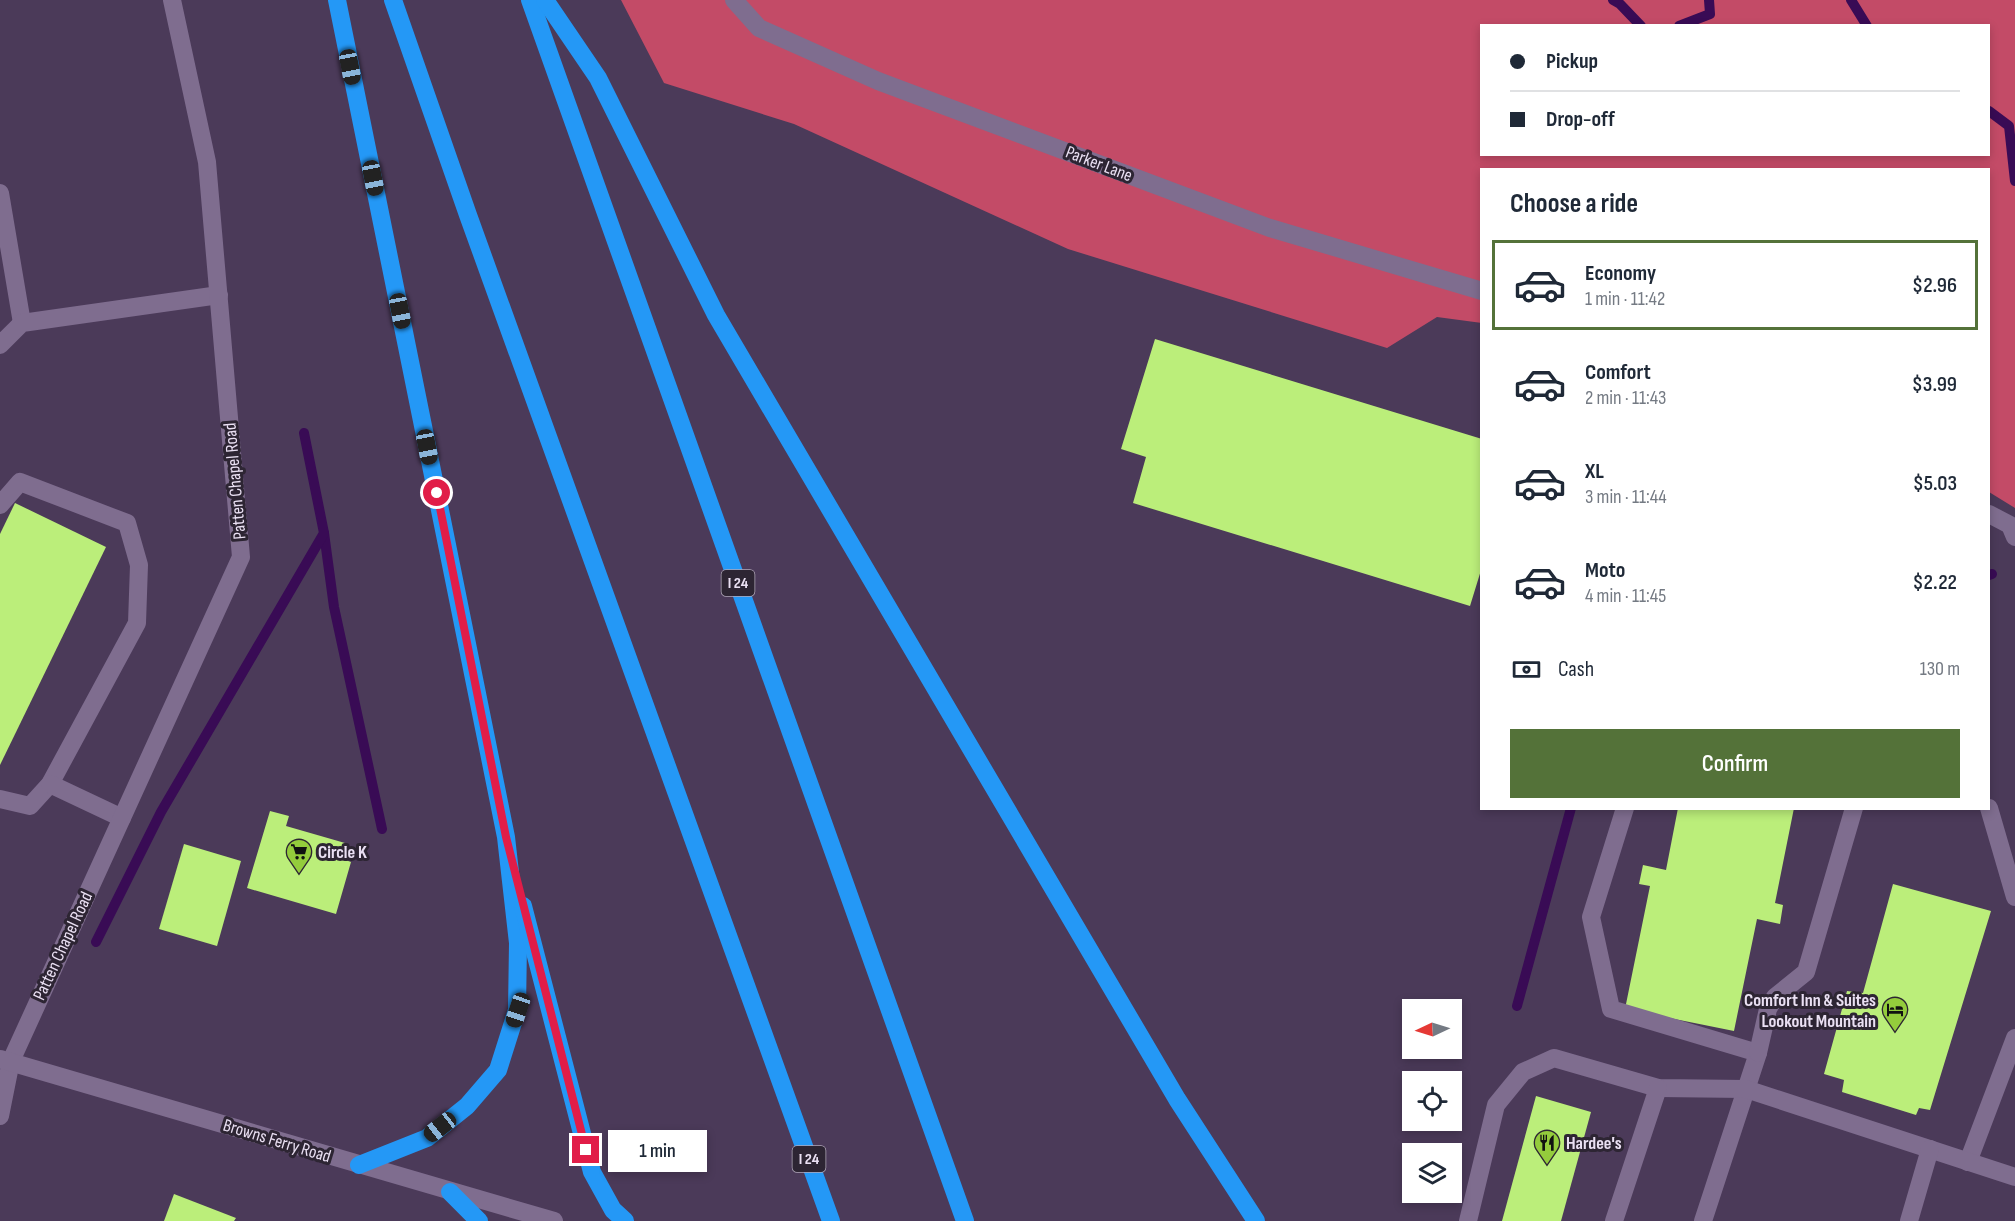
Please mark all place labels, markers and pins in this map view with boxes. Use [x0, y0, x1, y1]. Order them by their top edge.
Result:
supermarket icon: Circle K [284, 837, 314, 875]
place label: Circle K [318, 842, 367, 863]
place label: Comfort Inn & Suites Lookout Mountain [1744, 990, 1876, 1032]
hotel icon: Comfort Inn & Suites Lookout Mountain [1880, 995, 1910, 1033]
restaurant icon: Hardee's [1532, 1128, 1562, 1166]
place label: Hardee's [1566, 1133, 1622, 1154]

